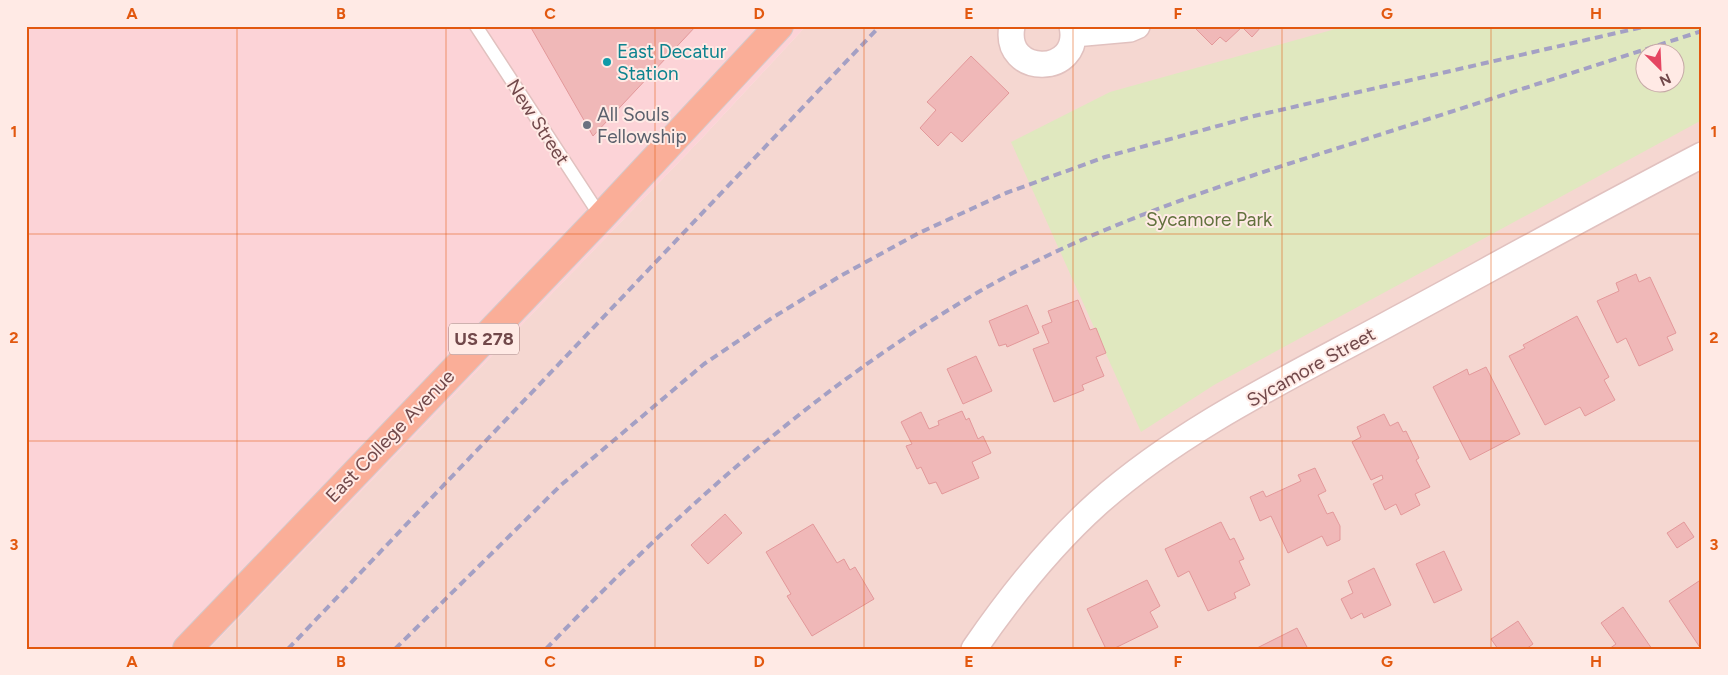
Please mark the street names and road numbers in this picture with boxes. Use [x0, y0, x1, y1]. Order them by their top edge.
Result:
street label: New Street [502, 75, 574, 169]
street label: Sycamore Street [1243, 322, 1379, 412]
road number: US 278 [449, 324, 519, 354]
street label: East College Avenue [321, 365, 459, 507]

